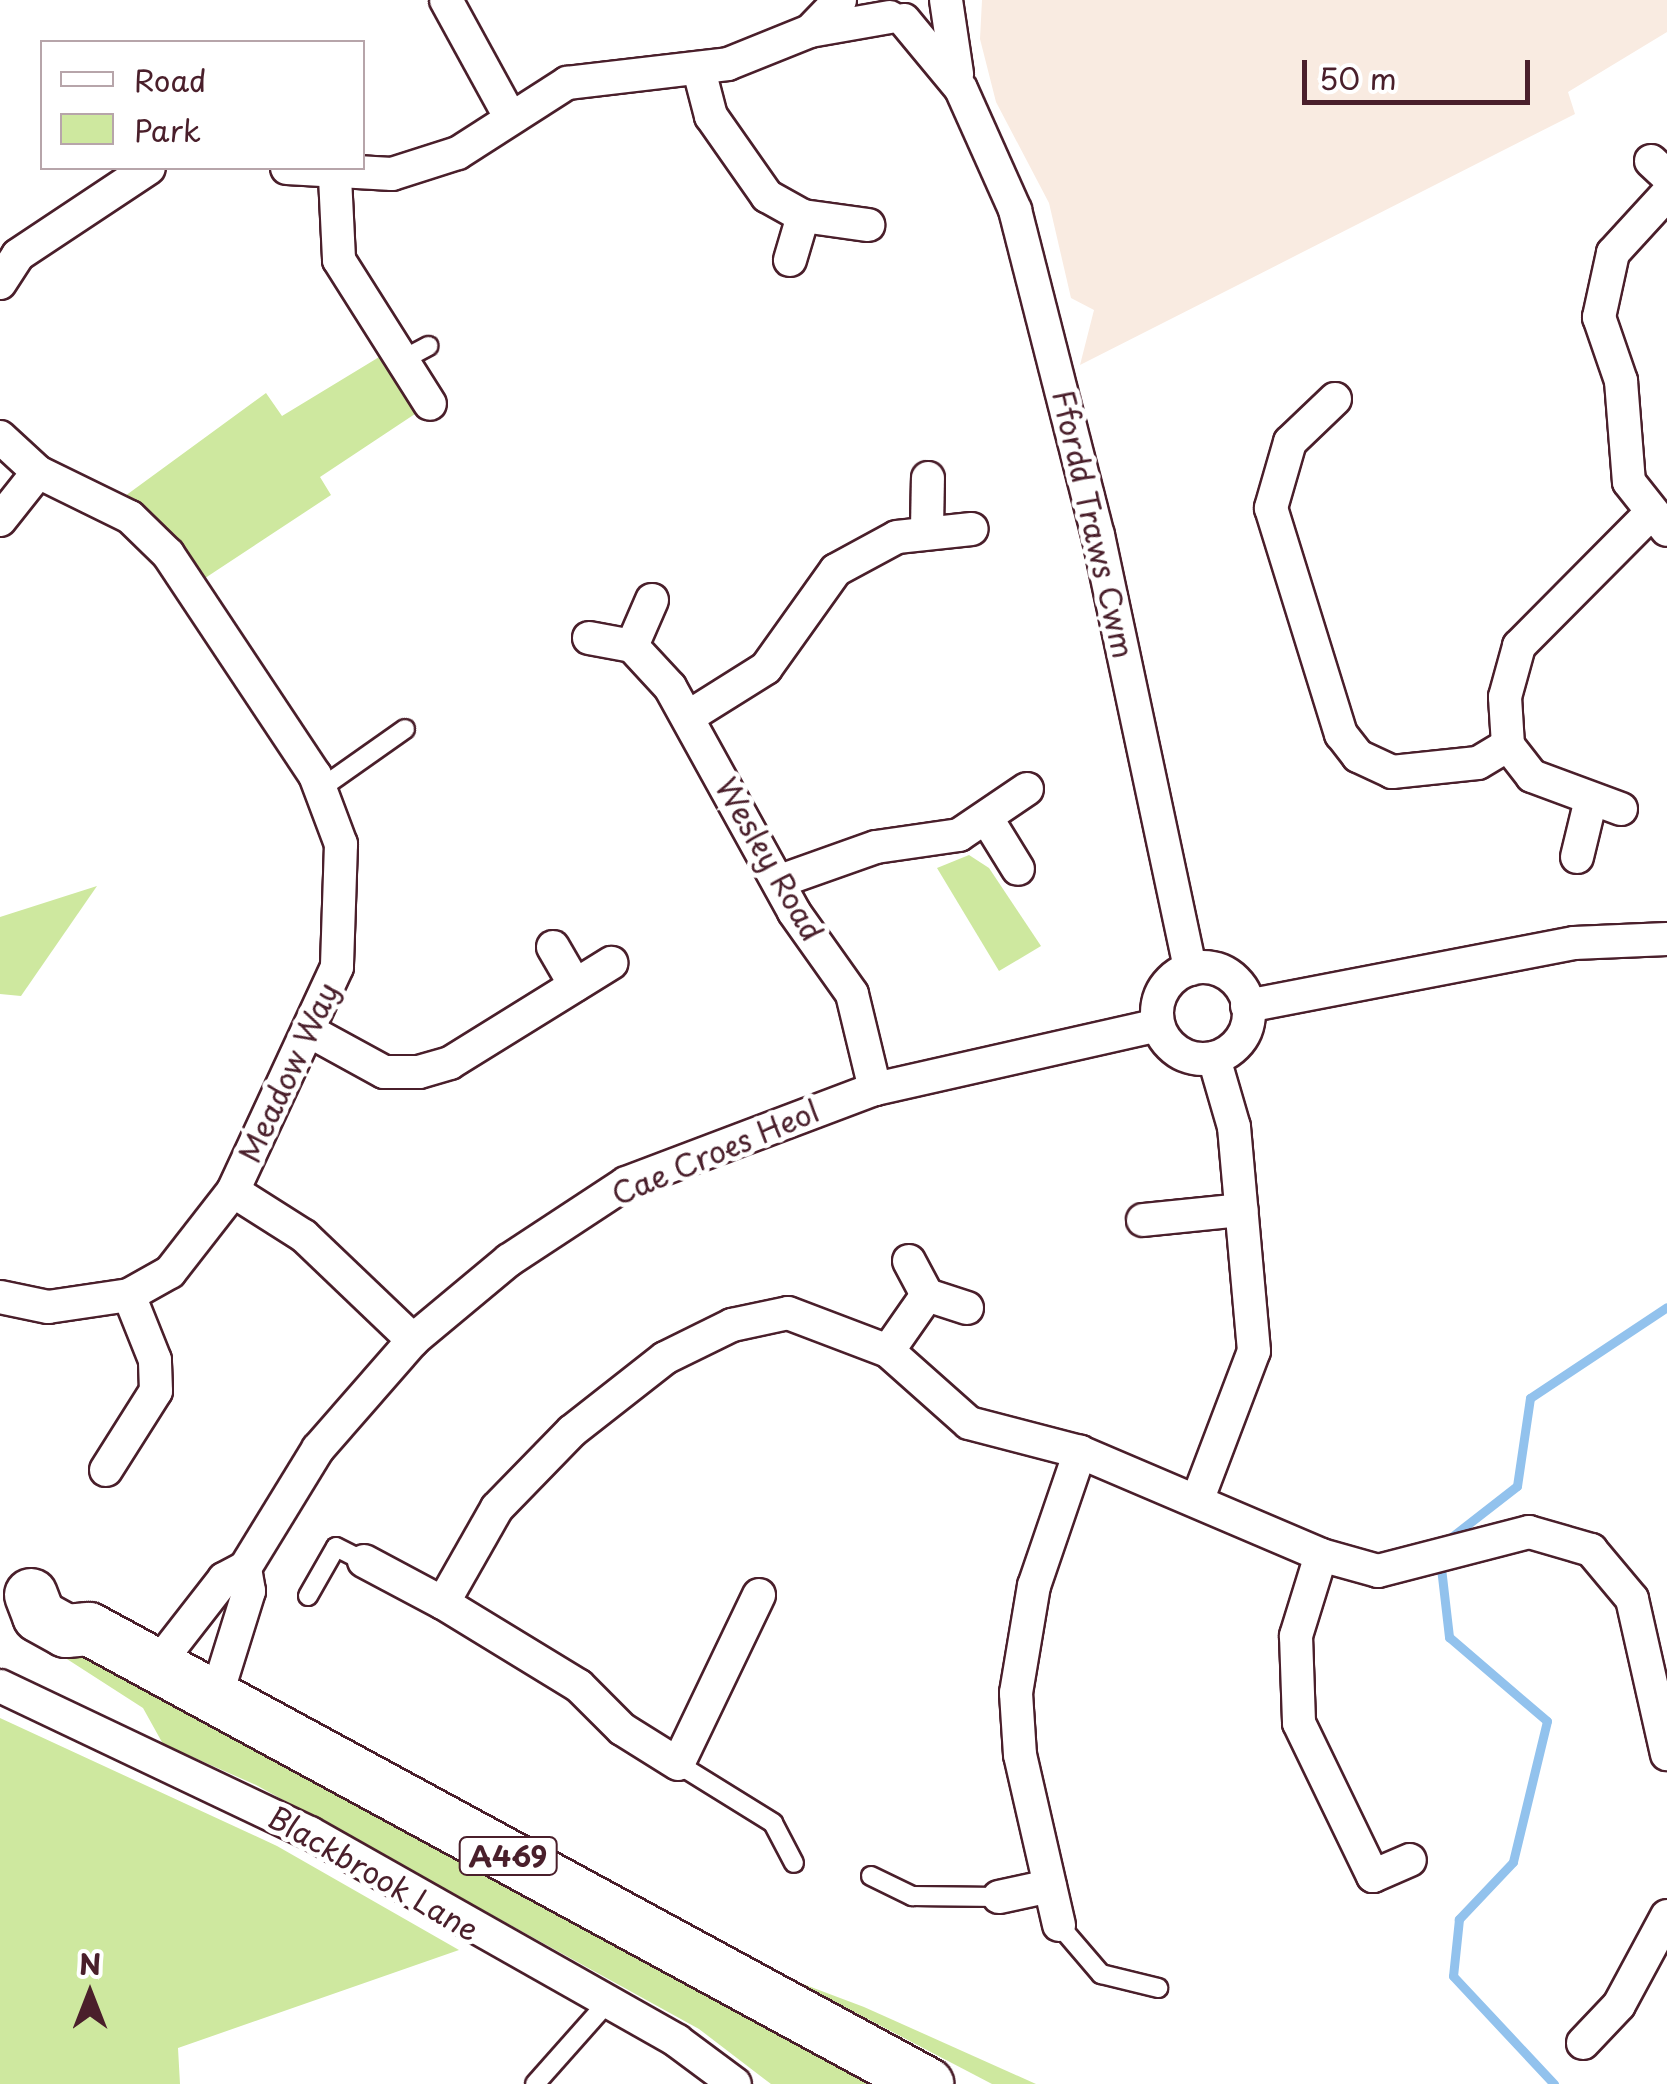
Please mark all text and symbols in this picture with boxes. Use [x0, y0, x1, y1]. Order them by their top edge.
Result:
legend [40, 40, 365, 170]
scale bar [1307, 40, 1534, 102]
text: 50 m [1319, 55, 1397, 100]
text: Road [134, 57, 207, 102]
text: Park [134, 107, 201, 152]
street label: Ffordd Traws Cwm [1046, 387, 1142, 661]
street label: Wesley Road [708, 770, 832, 948]
street label: Meadow Way [231, 976, 345, 1168]
street label: Cae Croes Heol [606, 1092, 824, 1212]
street label: Blackbrook Lane [262, 1798, 486, 1948]
road number: A469 [458, 1833, 558, 1879]
text: N [79, 1942, 101, 1985]
north arrow [40, 1944, 140, 2044]

